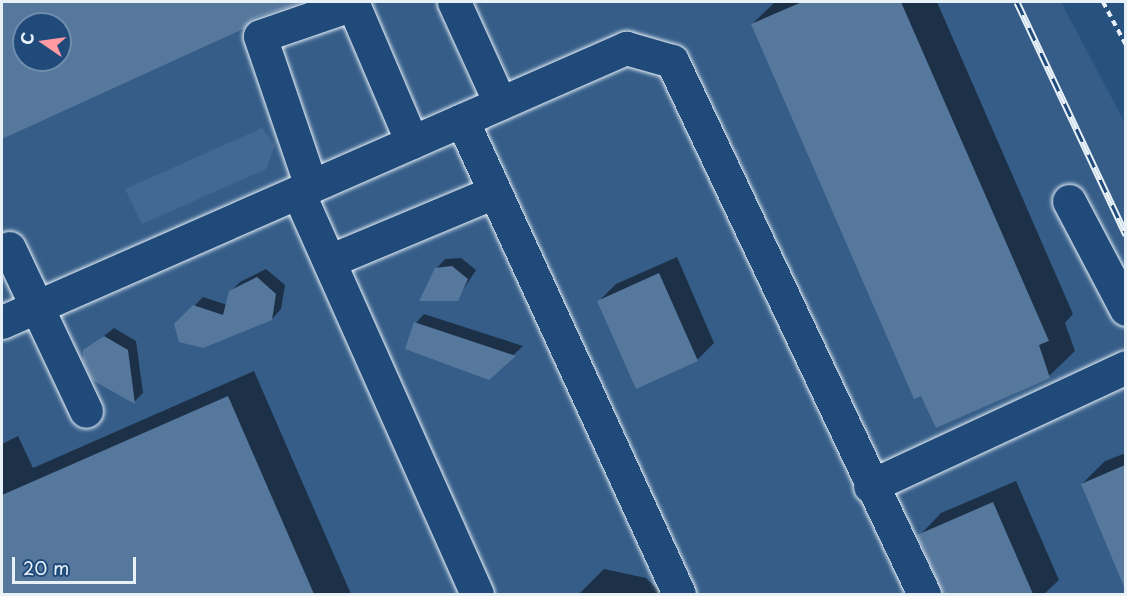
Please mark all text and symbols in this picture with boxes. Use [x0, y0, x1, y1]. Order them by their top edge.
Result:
north arrow [12, 12, 72, 72]
text: С [13, 30, 39, 47]
scale bar [15, 545, 140, 583]
text: 20 m [23, 554, 69, 581]

